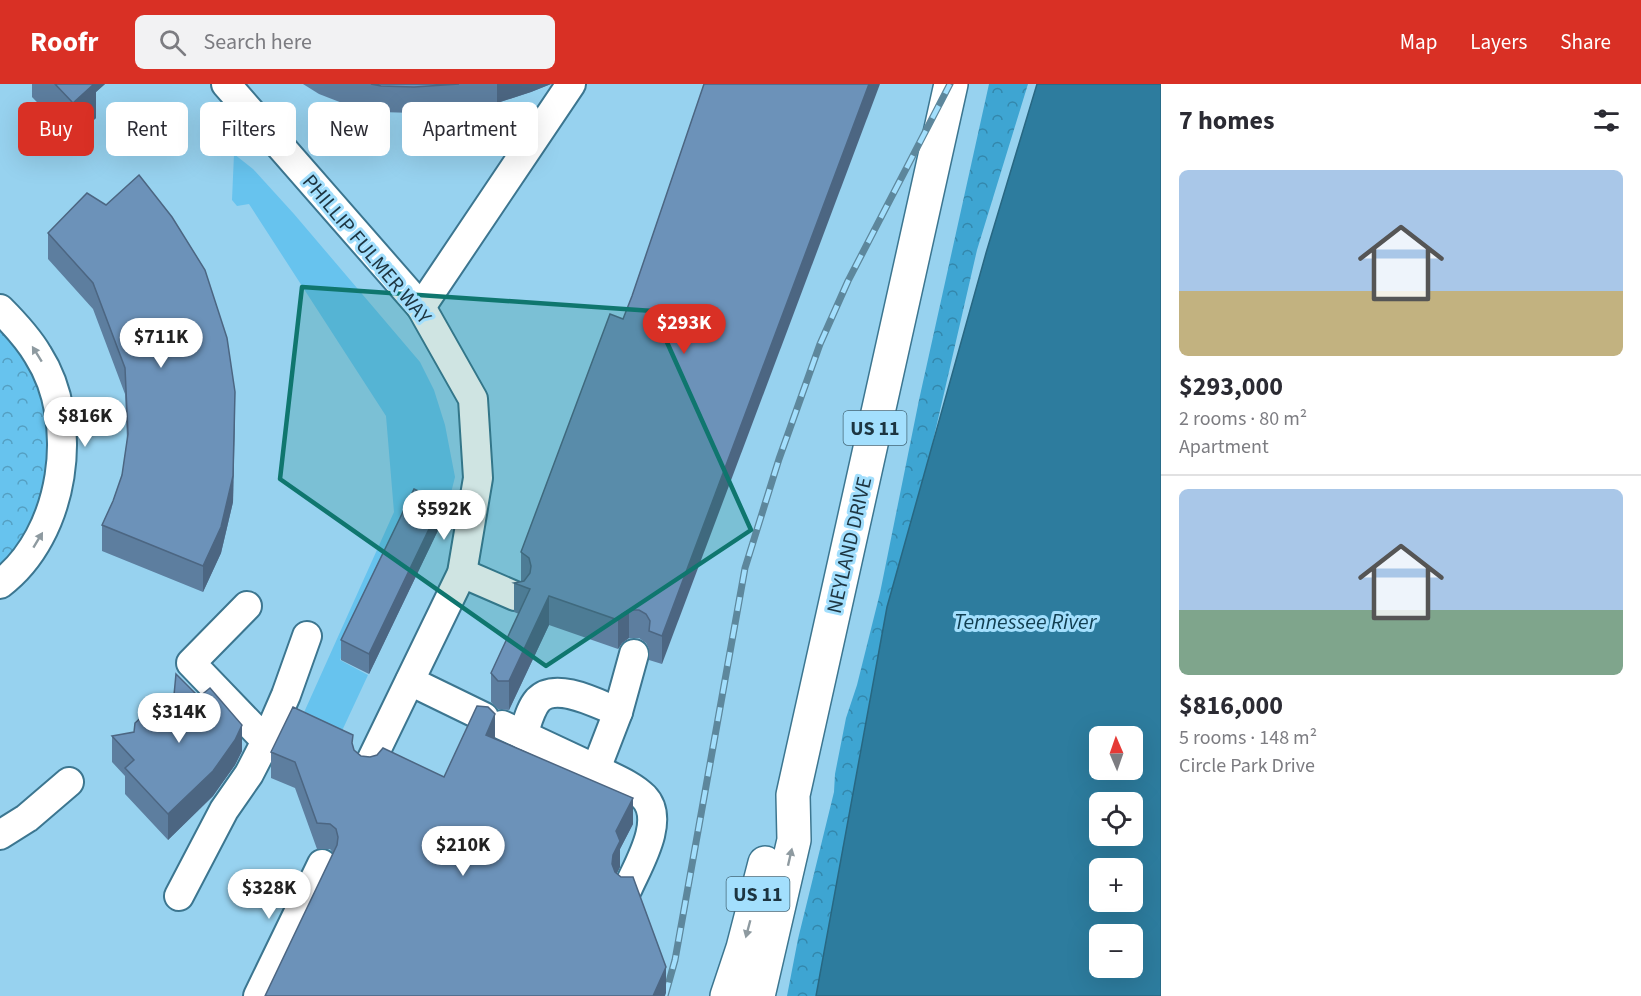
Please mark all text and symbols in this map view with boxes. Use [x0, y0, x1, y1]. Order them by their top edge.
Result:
search box [135, 15, 555, 69]
text: Roofr [30, 22, 99, 62]
icon: search [156, 26, 189, 59]
text: Search here [204, 26, 312, 58]
text: Map [1400, 27, 1437, 57]
text: Layers [1470, 27, 1527, 57]
text: Share [1560, 27, 1611, 57]
chip: Buy [18, 102, 94, 156]
chip: Rent [106, 102, 188, 156]
chip: Filters [200, 102, 296, 156]
chip: New [308, 102, 390, 156]
chip: Apartment [402, 102, 538, 156]
text: 7 homes [1179, 102, 1274, 139]
icon: filters [1590, 104, 1623, 137]
street label: PHILLIP FULMER WAY [295, 168, 439, 331]
icon: home [1347, 209, 1455, 317]
pin: $293K [642, 304, 726, 355]
text: $293K [657, 309, 711, 337]
pin: $711K [119, 318, 203, 369]
text: $711K [134, 323, 188, 351]
one-way arrow [31, 346, 42, 362]
text: $293,000 [1179, 368, 1283, 405]
pin: $816K [43, 397, 127, 448]
text: $816K [58, 402, 112, 430]
text: 2 rooms · 80 m² [1179, 405, 1307, 433]
road number: US 11 [844, 411, 906, 445]
text: Apartment [1179, 433, 1269, 461]
street label: NEYLAND DRIVE [819, 474, 879, 616]
pin: $592K [402, 490, 486, 541]
text: $592K [417, 495, 471, 523]
icon: home [1347, 528, 1455, 636]
one-way arrow [32, 532, 43, 548]
water label: Tennessee River [954, 606, 1098, 638]
text: $816,000 [1179, 687, 1283, 724]
pin: $314K [137, 693, 221, 744]
text: $314K [152, 698, 206, 726]
text: 5 rooms · 148 m² [1179, 724, 1317, 752]
north arrow [1089, 726, 1143, 780]
map controls [1089, 726, 1143, 978]
text: Circle Park Drive [1179, 752, 1315, 780]
button: locate [1089, 792, 1143, 846]
pin: $210K [421, 826, 505, 877]
text: $210K [436, 831, 490, 859]
one-way arrow [785, 848, 795, 866]
button: + [1089, 858, 1143, 912]
pin: $328K [227, 869, 311, 920]
text: $328K [242, 874, 296, 902]
road number: US 11 [726, 877, 789, 911]
one-way arrow [743, 920, 753, 938]
button: − [1089, 924, 1143, 978]

